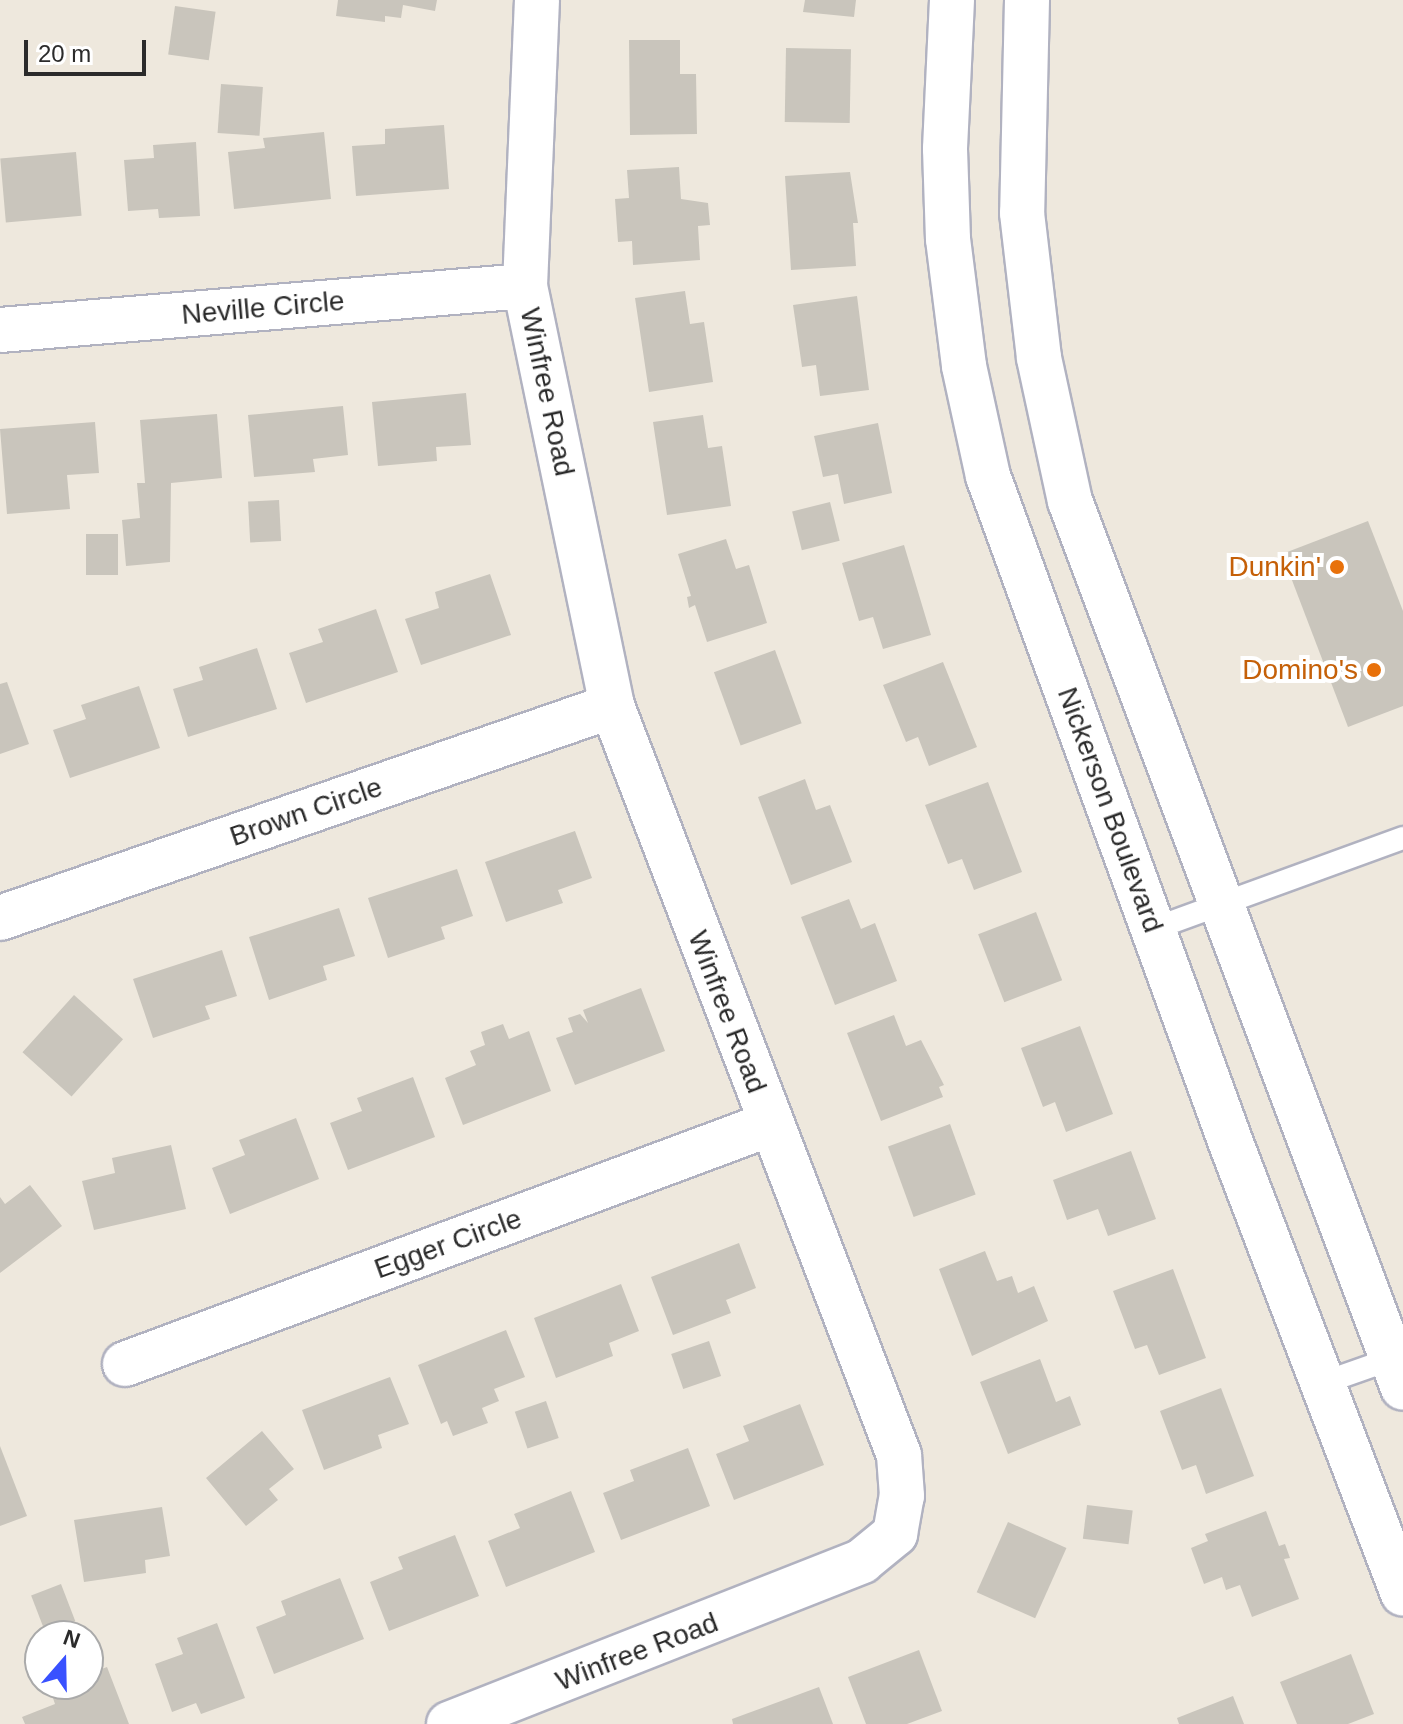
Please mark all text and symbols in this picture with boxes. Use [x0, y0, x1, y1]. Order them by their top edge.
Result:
scale bar [28, 24, 150, 74]
text: 20 m [38, 40, 91, 67]
street label: Neville Circle [180, 284, 346, 332]
street label: Winfree Road [513, 305, 581, 479]
place label: Dunkin' [1228, 550, 1321, 584]
marker: Dunkin' [1328, 558, 1346, 576]
place label: Domino's [1242, 653, 1358, 687]
marker: Domino's [1365, 661, 1383, 679]
street label: Nickerson Boulevard [1050, 683, 1170, 937]
street label: Brown Circle [226, 770, 386, 854]
street label: Winfree Road [681, 926, 773, 1098]
street label: Egger Circle [370, 1202, 526, 1286]
street label: Winfree Road [551, 1606, 723, 1698]
north arrow [24, 1620, 104, 1700]
text: N [60, 1624, 83, 1653]

